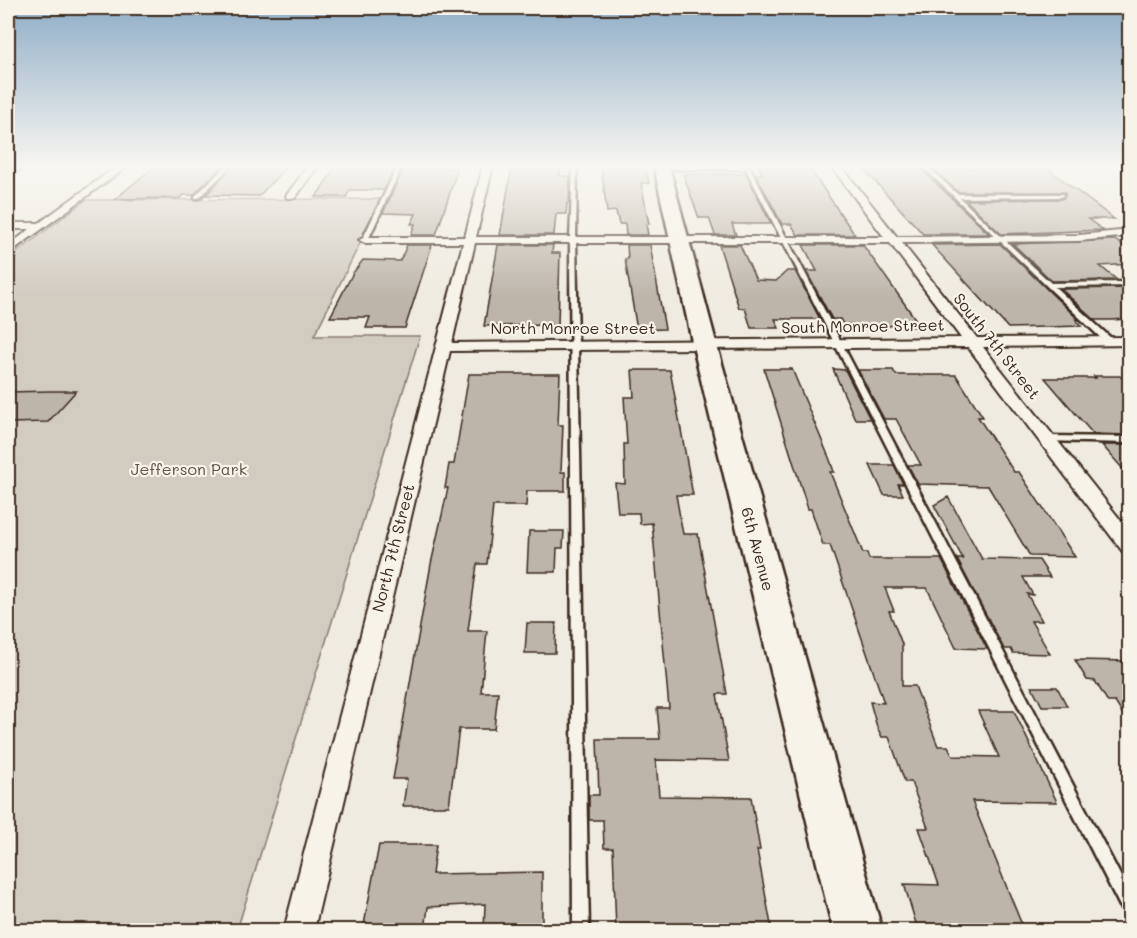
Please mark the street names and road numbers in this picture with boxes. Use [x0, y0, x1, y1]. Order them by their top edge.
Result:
street label: South 7th Street [949, 288, 1046, 403]
street label: South Monroe Street [781, 314, 945, 337]
street label: North Monroe Street [490, 317, 656, 338]
street label: North 7th Street [366, 482, 419, 614]
street label: 6th Avenue [737, 505, 780, 593]

